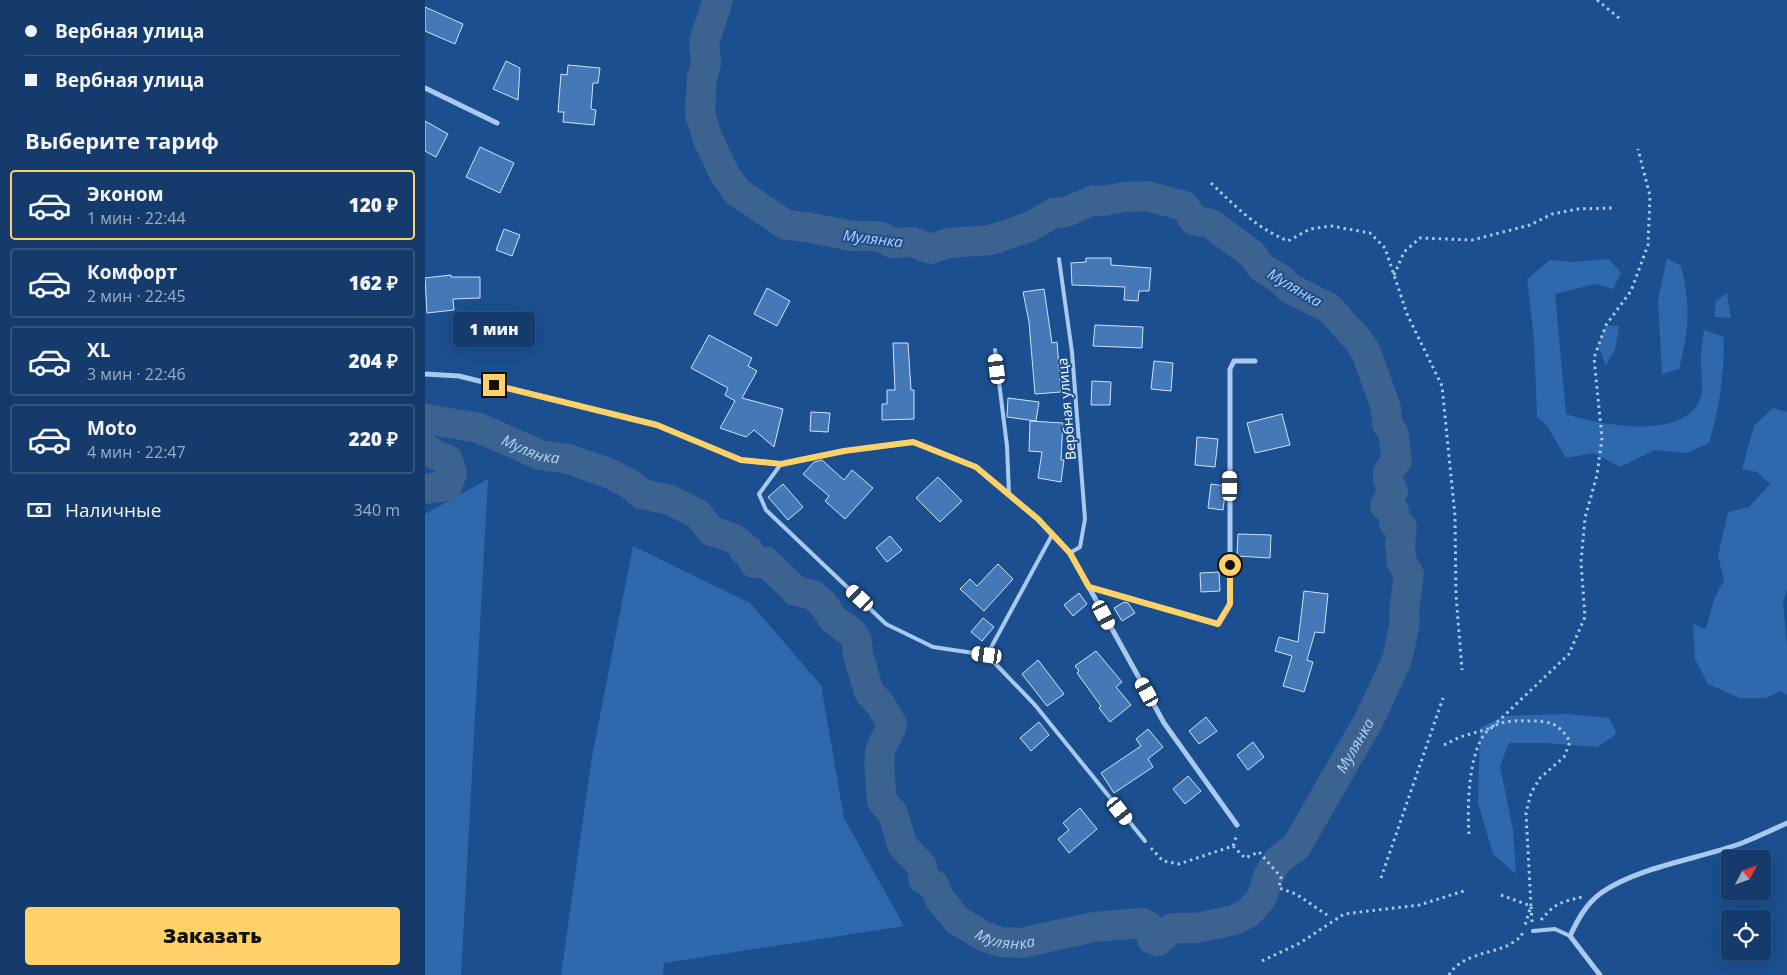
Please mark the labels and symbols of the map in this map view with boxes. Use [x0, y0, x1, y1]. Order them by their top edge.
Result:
water label: Мулянка [842, 224, 905, 252]
water label: Мулянка [1264, 263, 1326, 311]
callout: 1 мин [453, 312, 535, 348]
car [987, 353, 1006, 385]
street label: Вербная улица [1052, 357, 1080, 461]
route end [483, 374, 505, 396]
water label: Мулянка [499, 429, 561, 468]
car [1222, 471, 1237, 501]
route start [1219, 554, 1241, 576]
car [843, 582, 876, 614]
car [1090, 598, 1117, 632]
car [971, 645, 1002, 665]
car [1133, 675, 1160, 709]
water label: Мулянка [1331, 714, 1378, 776]
car [1104, 795, 1135, 827]
north arrow [1721, 850, 1771, 900]
water label: Мулянка [972, 924, 1037, 953]

